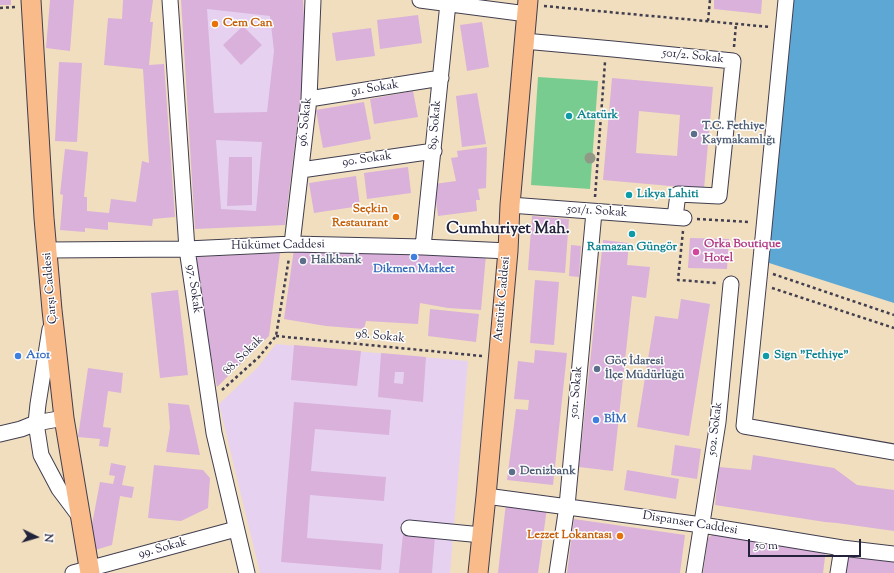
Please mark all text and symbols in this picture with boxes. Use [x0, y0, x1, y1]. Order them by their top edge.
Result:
place label: Cem Can [223, 17, 273, 31]
marker: Cem Can [210, 19, 220, 29]
street label: 501/2. Sokak [661, 47, 725, 67]
street label: 91. Sokak [350, 78, 400, 100]
street label: 96. Sokak [296, 97, 316, 147]
street label: 89. Sokak [427, 100, 445, 150]
place label: Atatürk [577, 109, 618, 123]
marker: Atatürk [564, 111, 574, 121]
place label: T.C. Fethiye Kaymakamlığı [702, 120, 775, 148]
marker: T.C. Fethiye Kaymakamlığı [689, 129, 699, 139]
street label: 90. Sokak [341, 149, 393, 171]
place label: Likya Lahiti [637, 188, 699, 202]
marker: Likya Lahiti [624, 190, 634, 200]
place label: Seçkin Restaurant [332, 203, 388, 231]
street label: 501/1. Sokak [566, 203, 628, 221]
marker: Seçkin Restaurant [391, 212, 401, 222]
district label: Cumhuriyet Mah. [446, 220, 570, 240]
marker: Ramazan Güngör [627, 229, 637, 239]
street label: Hükümet Caddesi [231, 238, 325, 254]
place label: Orka Boutique Hotel [704, 238, 781, 266]
place label: Ramazan Güngör [587, 241, 677, 255]
marker: Orka Boutique Hotel [691, 247, 701, 257]
street label: Çarşı Caddesi [41, 252, 61, 324]
marker: Dikmen Market [409, 252, 419, 262]
place label: Halkbank [311, 254, 362, 268]
marker: Halkbank [298, 256, 308, 266]
street label: Atatürk Caddesi [492, 256, 514, 342]
place label: Dikmen Market [373, 263, 455, 277]
street label: 97. Sokak [182, 264, 204, 314]
street label: 98. Sokak [355, 327, 405, 347]
street label: 88. Sokak [221, 333, 267, 379]
place label: A101 [26, 349, 50, 363]
place label: Sign "Fethiye" [774, 349, 849, 363]
marker: A101 [13, 351, 23, 361]
marker: Sign "Fethiye" [761, 351, 771, 361]
place label: Göç İdaresi İlçe Müdürlüğü [605, 355, 684, 383]
marker: Göç İdaresi İlçe Müdürlüğü [592, 364, 602, 374]
street label: 501. Sokak [568, 365, 586, 419]
street label: 502. Sokak [706, 401, 726, 457]
place label: BİM [604, 413, 627, 427]
marker: BİM [591, 415, 601, 425]
place label: Denizbank [520, 465, 576, 479]
marker: Denizbank [507, 467, 517, 477]
street label: Dispanser Caddesi [641, 509, 739, 539]
north arrow [16, 517, 56, 557]
place label: Lezzet Lokantası [527, 529, 612, 543]
marker: Lezzet Lokantası [615, 531, 625, 541]
scale bar [750, 531, 863, 557]
text: N [40, 533, 56, 543]
street label: 99. Sokak [137, 536, 189, 562]
text: 50 m [755, 537, 778, 555]

